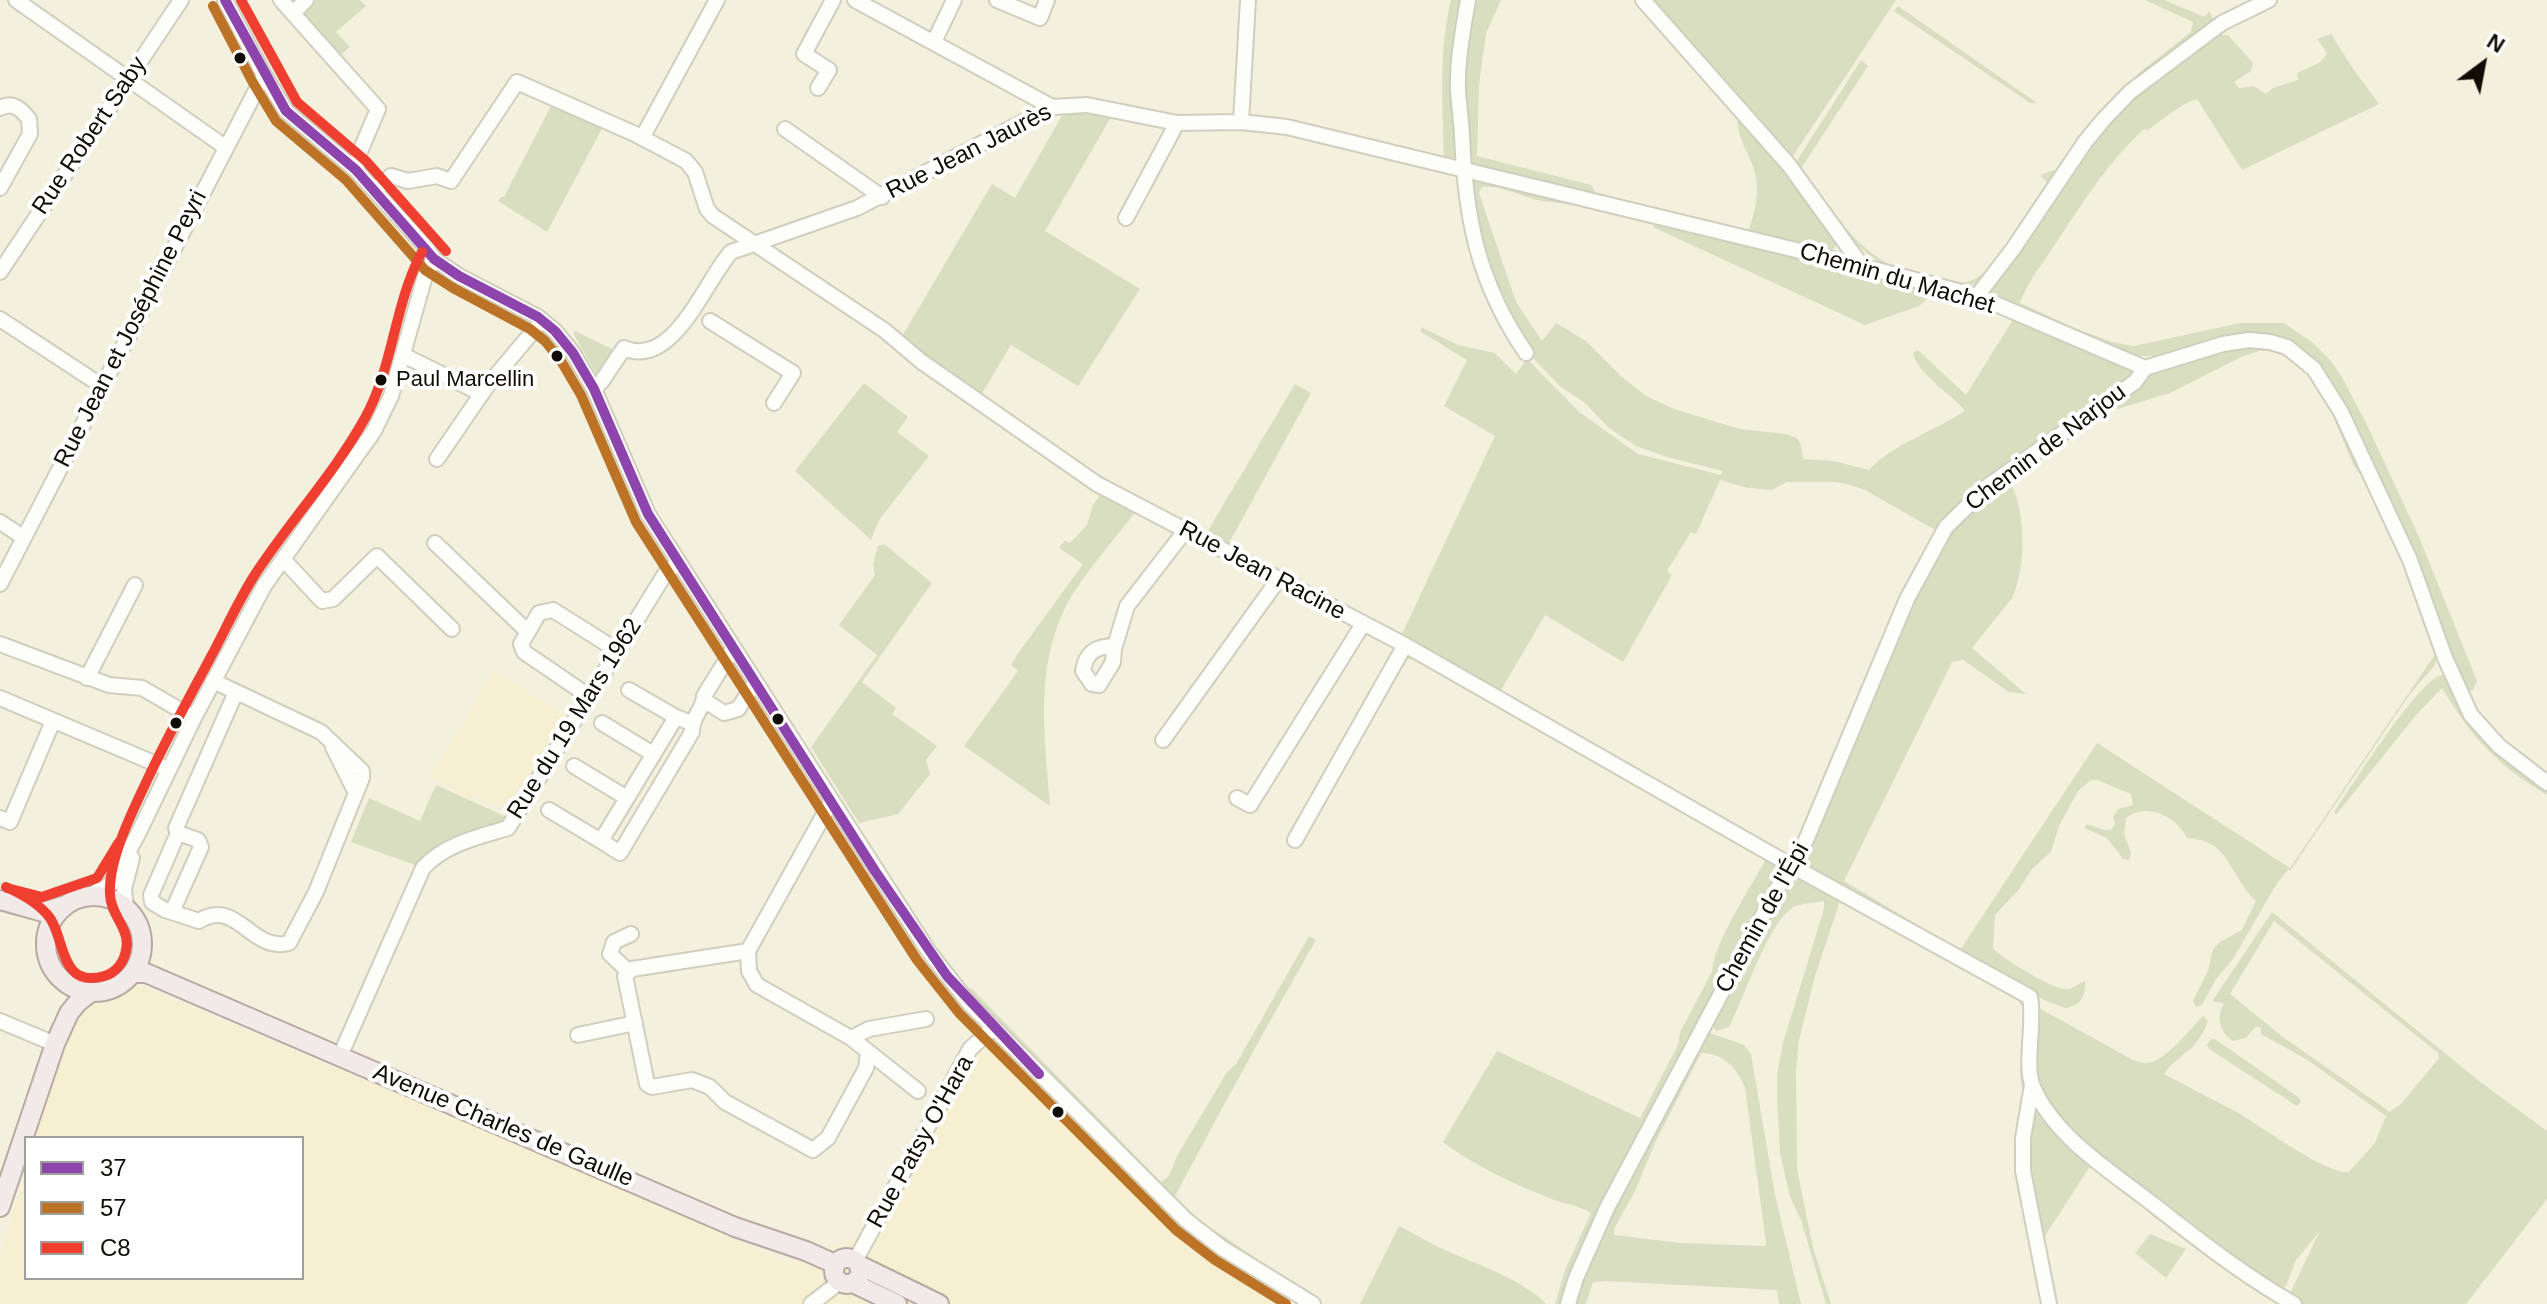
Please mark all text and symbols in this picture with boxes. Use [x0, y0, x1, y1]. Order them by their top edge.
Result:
north arrow [2443, 24, 2523, 104]
text: N [2483, 28, 2509, 58]
unlabelled marker [232, 50, 248, 66]
street label: Rue Robert Saby [27, 52, 153, 220]
street label: Rue Jean Jaurès [882, 98, 1056, 206]
street label: Rue Jean et Joséphine Peyri [49, 186, 213, 472]
street label: Chemin du Machet [1796, 237, 1998, 321]
unlabelled marker [549, 348, 565, 364]
place label: Paul Marcellin [396, 367, 534, 393]
marker: Paul Marcellin [373, 372, 389, 388]
street label: Chemin de Narjou [1960, 378, 2132, 518]
street label: Rue Jean Racine [1174, 515, 1350, 627]
street label: Rue du 19 Mars 1962 [502, 613, 648, 825]
unlabelled marker [770, 711, 786, 727]
unlabelled marker [168, 715, 184, 731]
street label: Chemin de l'Épi [1710, 838, 1816, 998]
street label: Rue Patsy O'Hara [862, 1051, 980, 1233]
street label: Avenue Charles de Gaulle [369, 1058, 637, 1194]
unlabelled marker [1050, 1104, 1066, 1120]
legend [24, 1136, 304, 1280]
text: 37 [100, 1154, 127, 1181]
text: 57 [100, 1194, 127, 1221]
text: C8 [100, 1234, 131, 1261]

